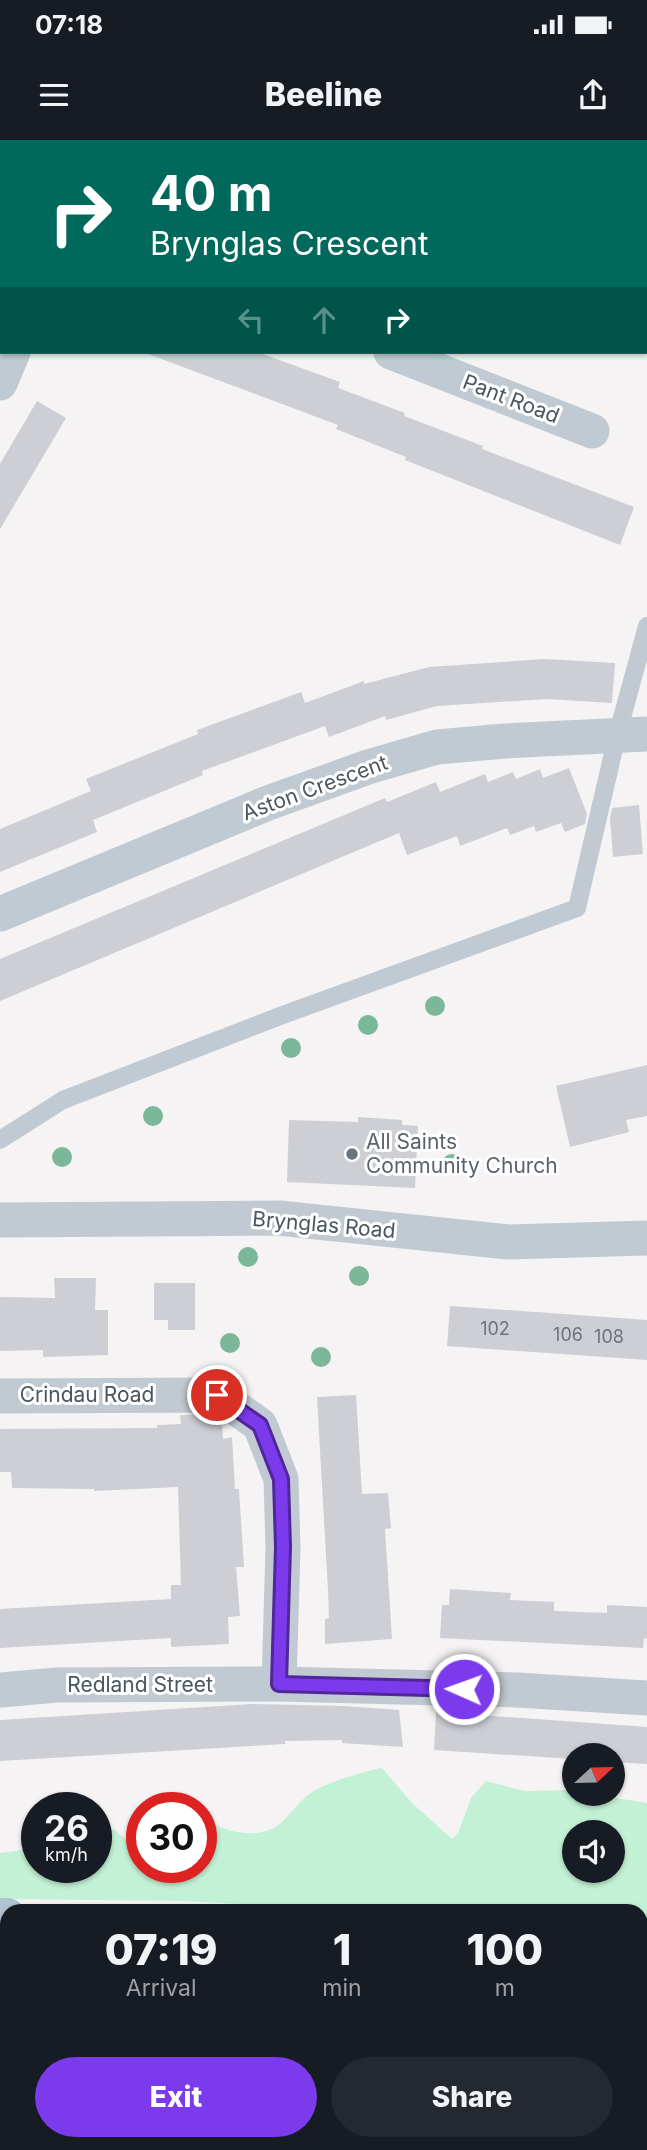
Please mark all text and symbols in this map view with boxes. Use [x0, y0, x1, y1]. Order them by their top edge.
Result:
text: 07:18 [35, 9, 103, 40]
text: Beeline [265, 75, 382, 114]
icon: menu [35, 76, 73, 114]
icon: share [574, 76, 612, 114]
text: 40 m [150, 164, 273, 223]
icon: right [35, 168, 126, 259]
text: Brynglas Crescent [150, 224, 428, 263]
icon: left [232, 301, 270, 339]
icon: ahead [305, 301, 343, 339]
icon: right [378, 301, 416, 339]
street label: Pant Road [460, 369, 563, 428]
street label: Aston Crescent [239, 750, 391, 825]
place label: All Saints Community Church [366, 1129, 558, 1178]
marker: All Saints Community Church [344, 1146, 360, 1162]
street label: Brynglas Road [251, 1206, 397, 1243]
house number: 102 [480, 1318, 510, 1339]
house number: 106 [553, 1324, 583, 1345]
house number: 108 [594, 1326, 624, 1347]
pin [187, 1365, 247, 1425]
icon: arrive [198, 1376, 236, 1414]
street label: Crindau Road [20, 1382, 154, 1407]
position arrow [427, 1652, 501, 1726]
street label: Redland Street [67, 1672, 213, 1697]
north arrow [562, 1743, 625, 1806]
map controls [562, 1743, 625, 1883]
speed limit sign: 30 [126, 1792, 217, 1883]
text: 26 [44, 1807, 89, 1849]
button: sound [562, 1820, 625, 1883]
text: km/h [45, 1844, 88, 1865]
text: 07:19 [105, 1924, 217, 1975]
text: 1 [333, 1924, 351, 1975]
text: 100 [466, 1924, 543, 1975]
text: Arrival [126, 1974, 197, 2002]
text: min [322, 1974, 362, 2002]
text: m [495, 1974, 515, 2002]
button: Exit [35, 2057, 317, 2137]
button: Share [331, 2057, 613, 2137]

